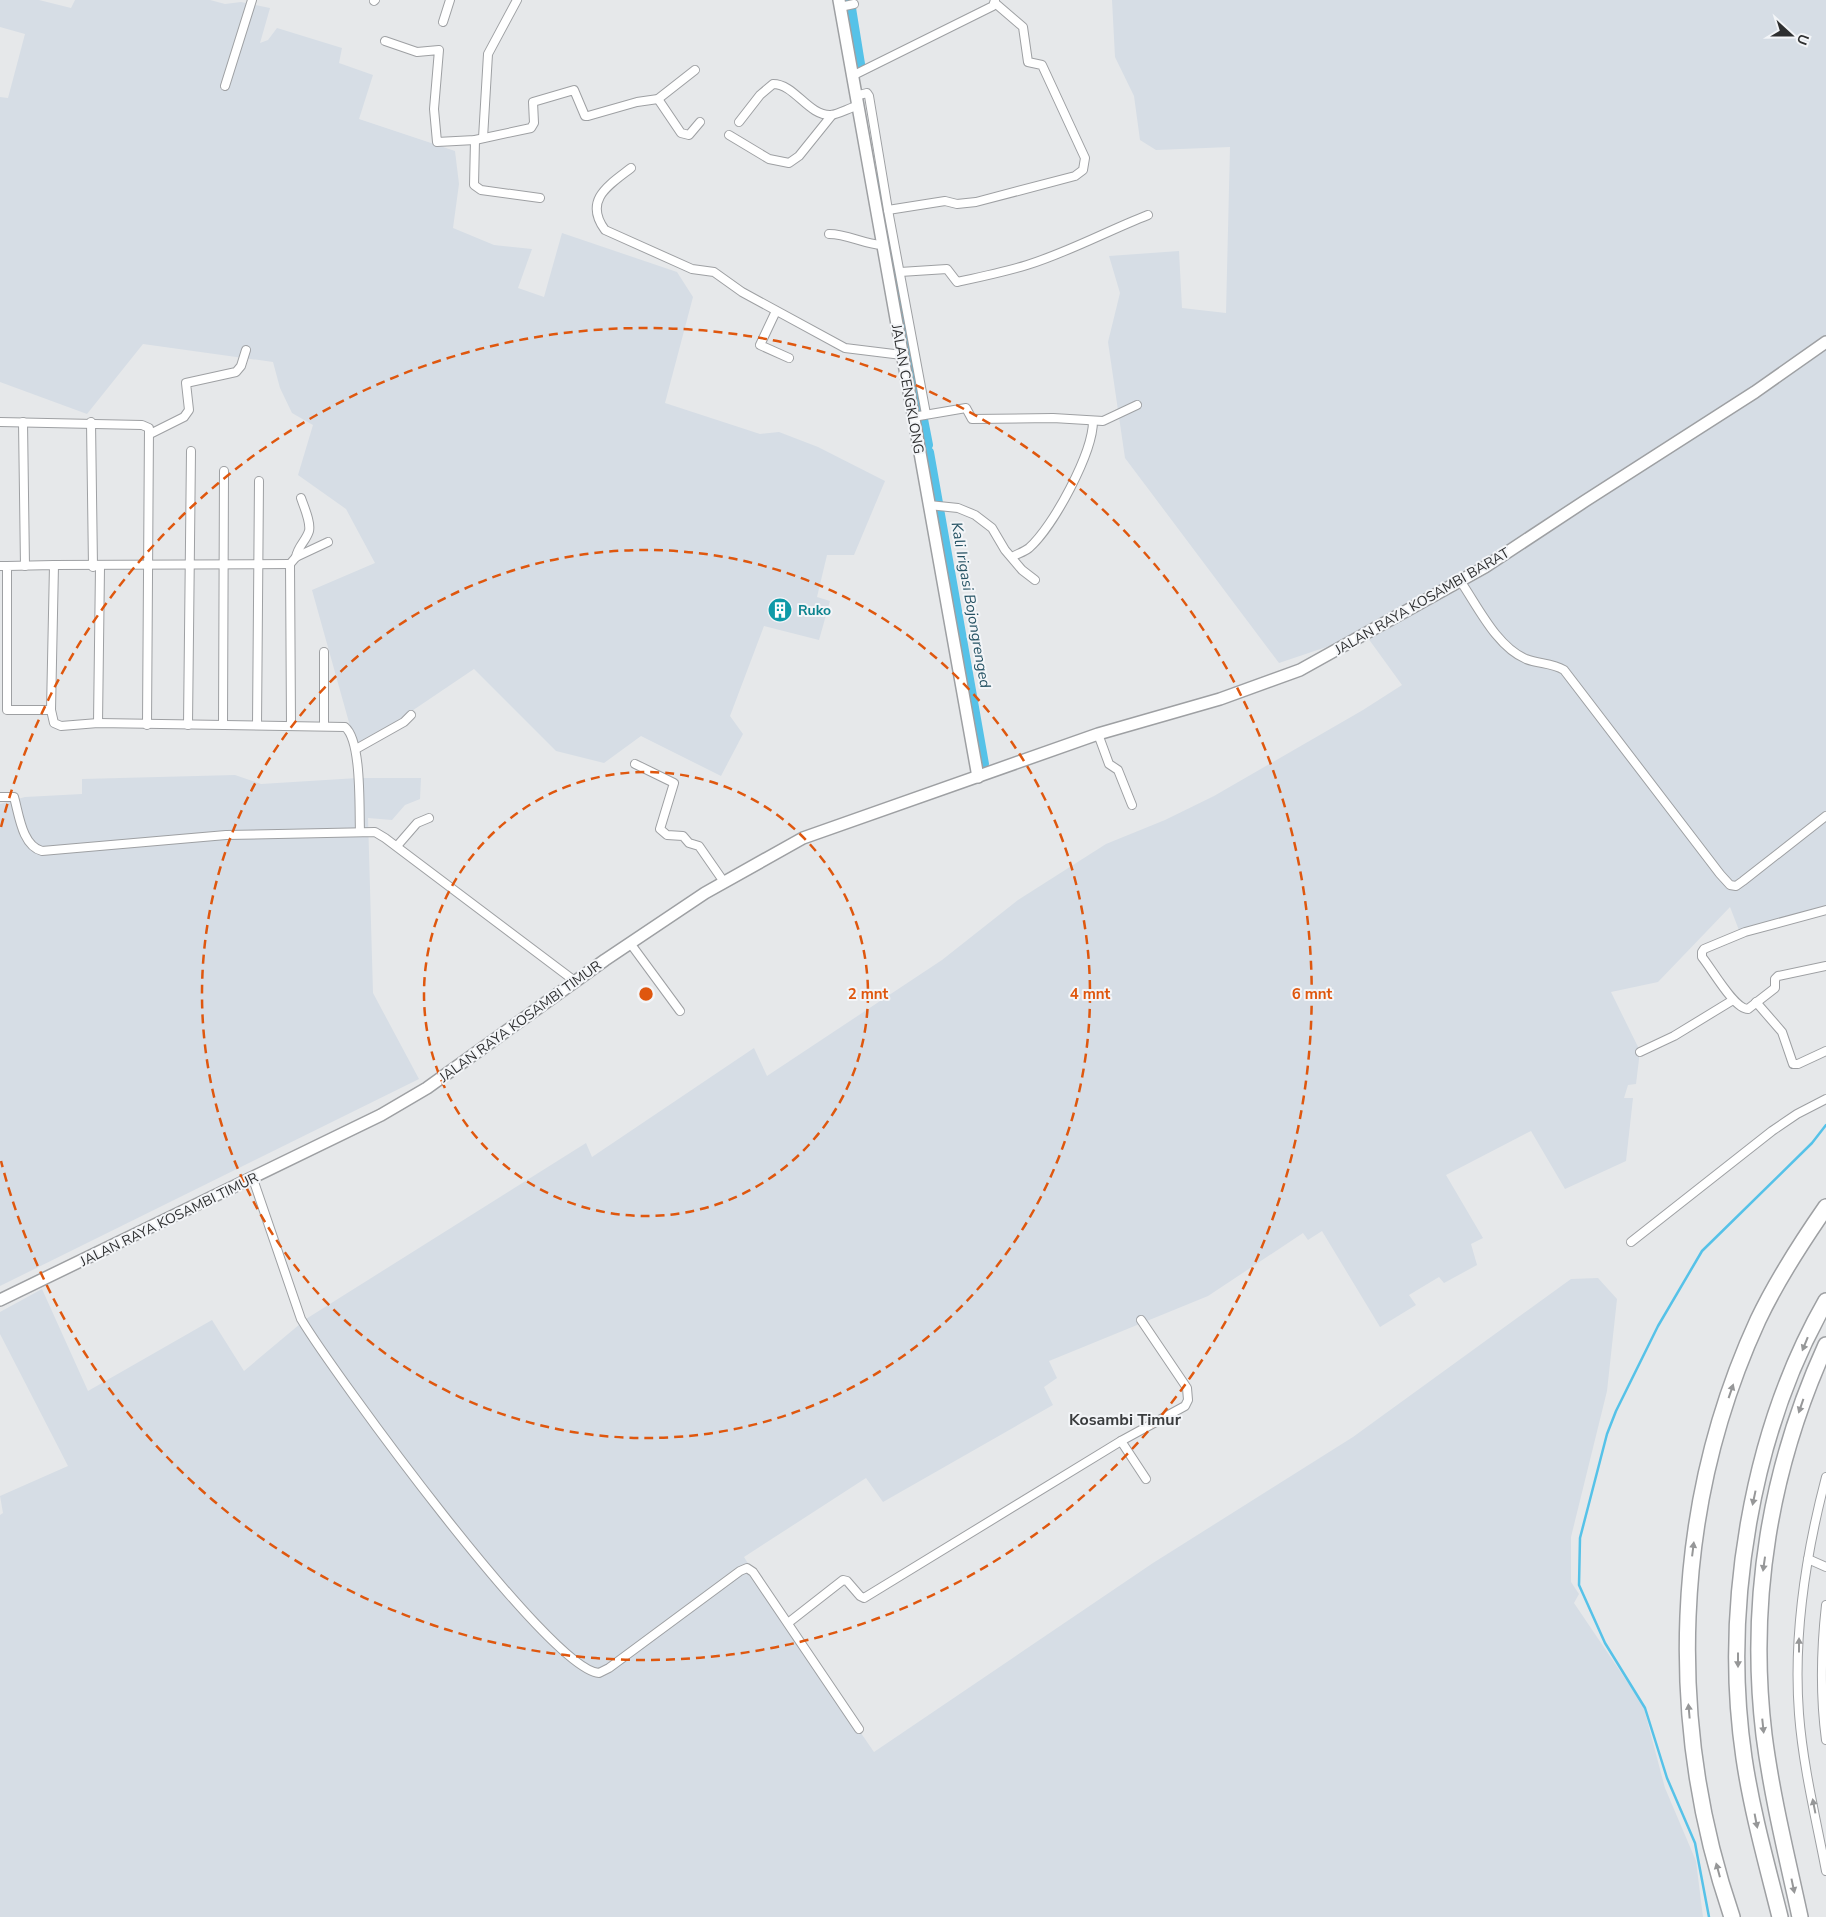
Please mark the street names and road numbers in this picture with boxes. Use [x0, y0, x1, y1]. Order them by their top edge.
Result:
street label: JALAN CENGKLONG [887, 322, 928, 455]
street label: JALAN RAYA KOSAMBI BARAT [1331, 543, 1514, 660]
street label: JALAN RAYA KOSAMBI TIMUR [435, 956, 605, 1087]
street label: JALAN RAYA KOSAMBI TIMUR [76, 1168, 261, 1271]

